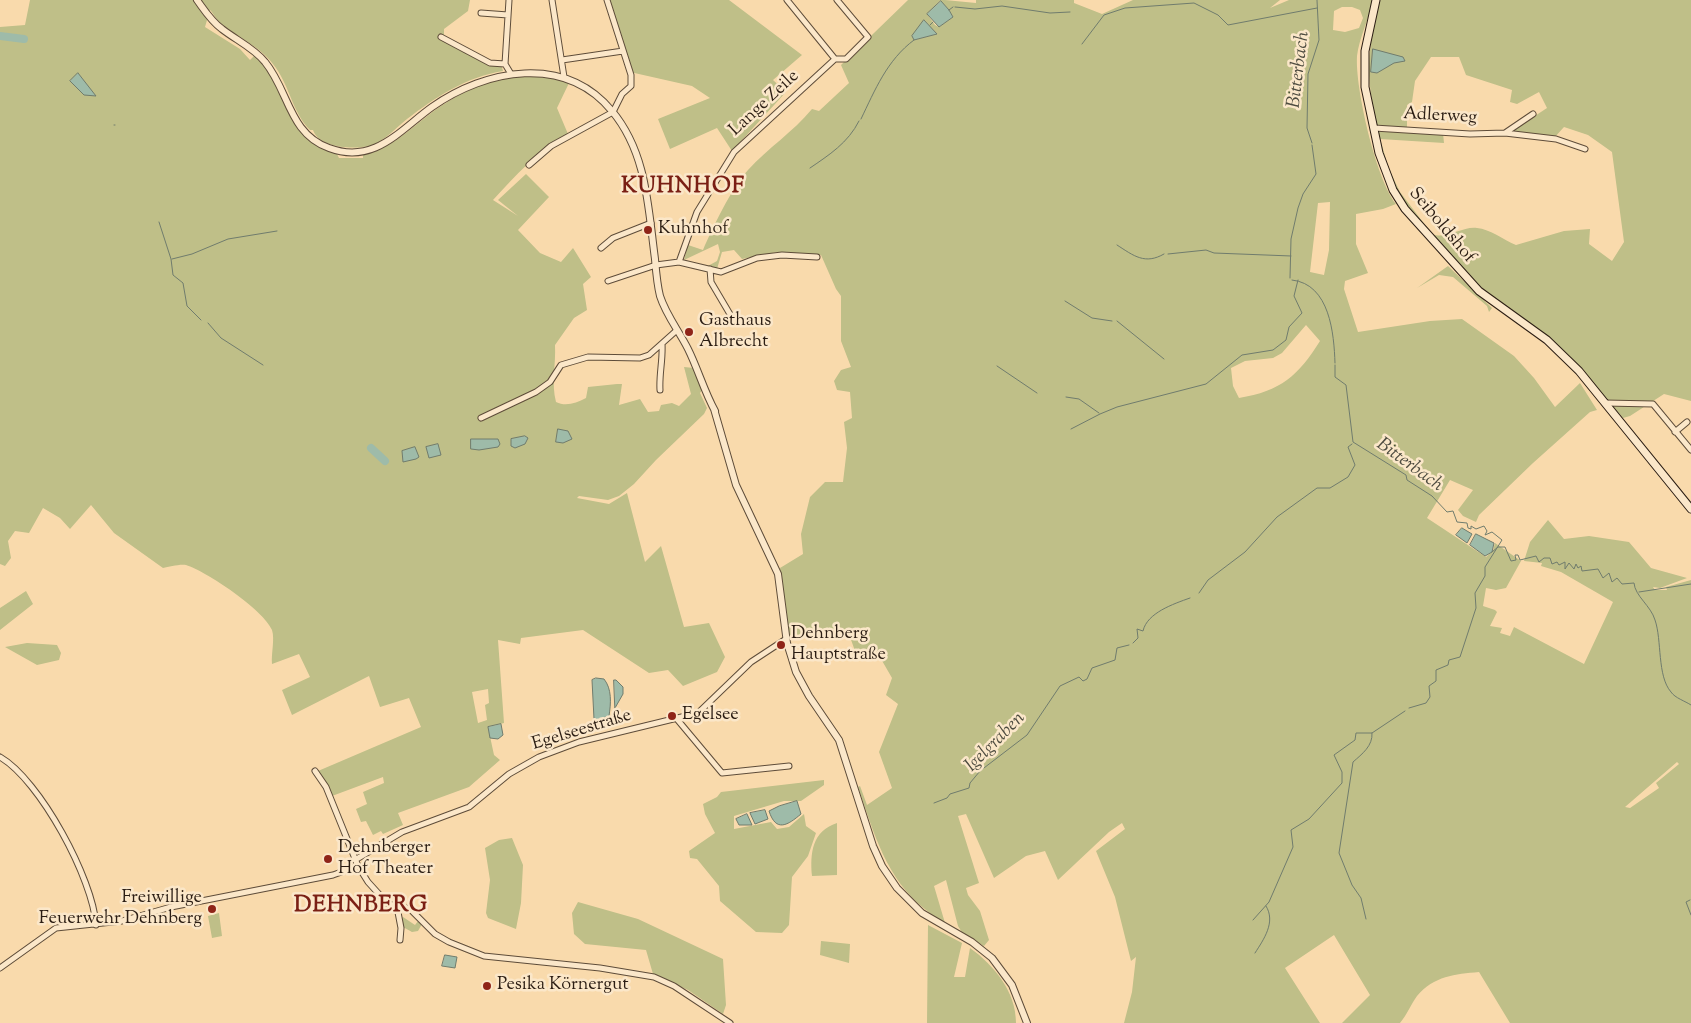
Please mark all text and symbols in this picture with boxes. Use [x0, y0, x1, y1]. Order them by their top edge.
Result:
water label: Bitterbach [1284, 30, 1316, 110]
street label: Lange Zeile [726, 66, 804, 142]
street label: Adlerweg [1402, 104, 1478, 130]
district label: KUHNHOF [620, 175, 746, 201]
street label: Seiboldshof [1403, 184, 1479, 268]
place label: Kuhnhof [658, 219, 728, 241]
marker: Kuhnhof [642, 224, 654, 236]
place label: Gasthaus Albrecht [699, 311, 771, 354]
marker: Gasthaus Albrecht [683, 326, 695, 338]
water label: Bitterbach [1371, 434, 1447, 498]
place label: Dehnberg Hauptstraße [791, 624, 886, 666]
marker: Dehnberg Hauptstraße [775, 639, 787, 651]
place label: Egelsee [682, 705, 739, 727]
street label: Egelseestraße [530, 706, 634, 756]
water label: Igelgraben [961, 708, 1031, 778]
marker: Egelsee [666, 710, 678, 722]
place label: Dehnberger Hof Theater [338, 838, 433, 881]
marker: Dehnberger Hof Theater [322, 853, 334, 865]
place label: Freiwillige Feuerwehr Dehnberg [39, 888, 202, 931]
district label: DEHNBERG [293, 894, 429, 920]
marker: Freiwillige Feuerwehr Dehnberg [206, 903, 218, 915]
place label: Pesika Körnergut [497, 975, 629, 997]
marker: Pesika Körnergut [481, 980, 493, 992]

